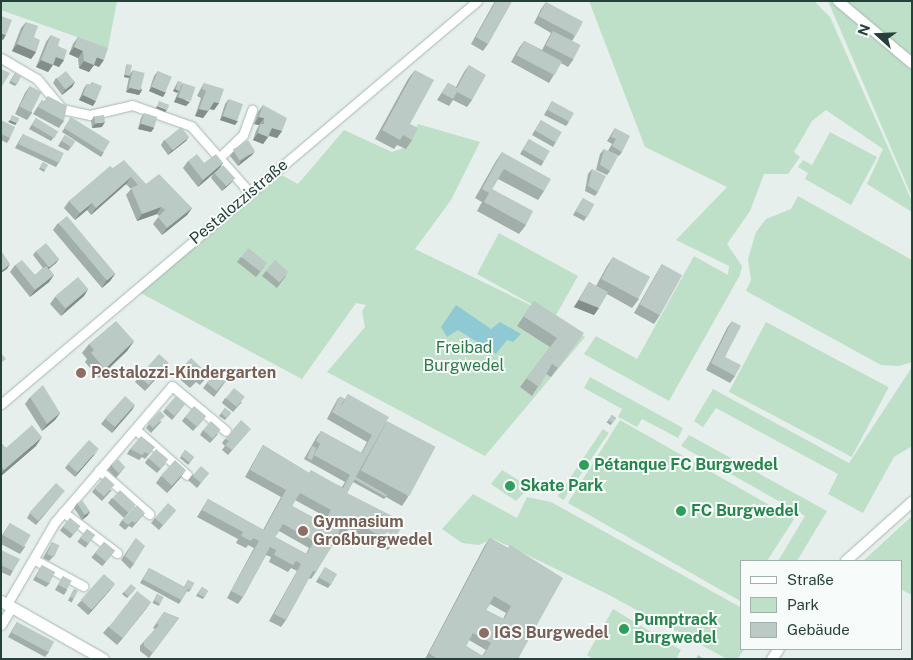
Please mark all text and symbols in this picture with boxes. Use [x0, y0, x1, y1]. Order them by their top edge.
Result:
north arrow [853, 10, 903, 60]
text: N [855, 22, 873, 38]
street label: Pestalozzistraße [186, 155, 292, 249]
park label: Freibad Burgwedel [424, 338, 504, 376]
place label: Pestalozzi-Kindergarten [91, 363, 276, 383]
marker: Pestalozzi-Kindergarten [75, 367, 87, 379]
place label: Pétanque FC Burgwedel [594, 455, 778, 475]
marker: Pétanque FC Burgwedel [578, 459, 590, 471]
place label: Skate Park [520, 476, 603, 496]
marker: Skate Park [504, 480, 516, 492]
place label: FC Burgwedel [691, 501, 799, 521]
marker: FC Burgwedel [675, 505, 687, 517]
place label: Gymnasium Großburgwedel [313, 512, 433, 550]
marker: Gymnasium Großburgwedel [297, 525, 309, 537]
legend [740, 560, 903, 650]
text: Straße [787, 571, 834, 588]
text: Park [787, 596, 819, 613]
place label: Pumptrack Burgwedel [634, 610, 718, 648]
text: Gebäude [787, 621, 850, 638]
place label: IGS Burgwedel [494, 623, 609, 643]
marker: Pumptrack Burgwedel [618, 623, 630, 635]
marker: IGS Burgwedel [478, 627, 490, 639]

